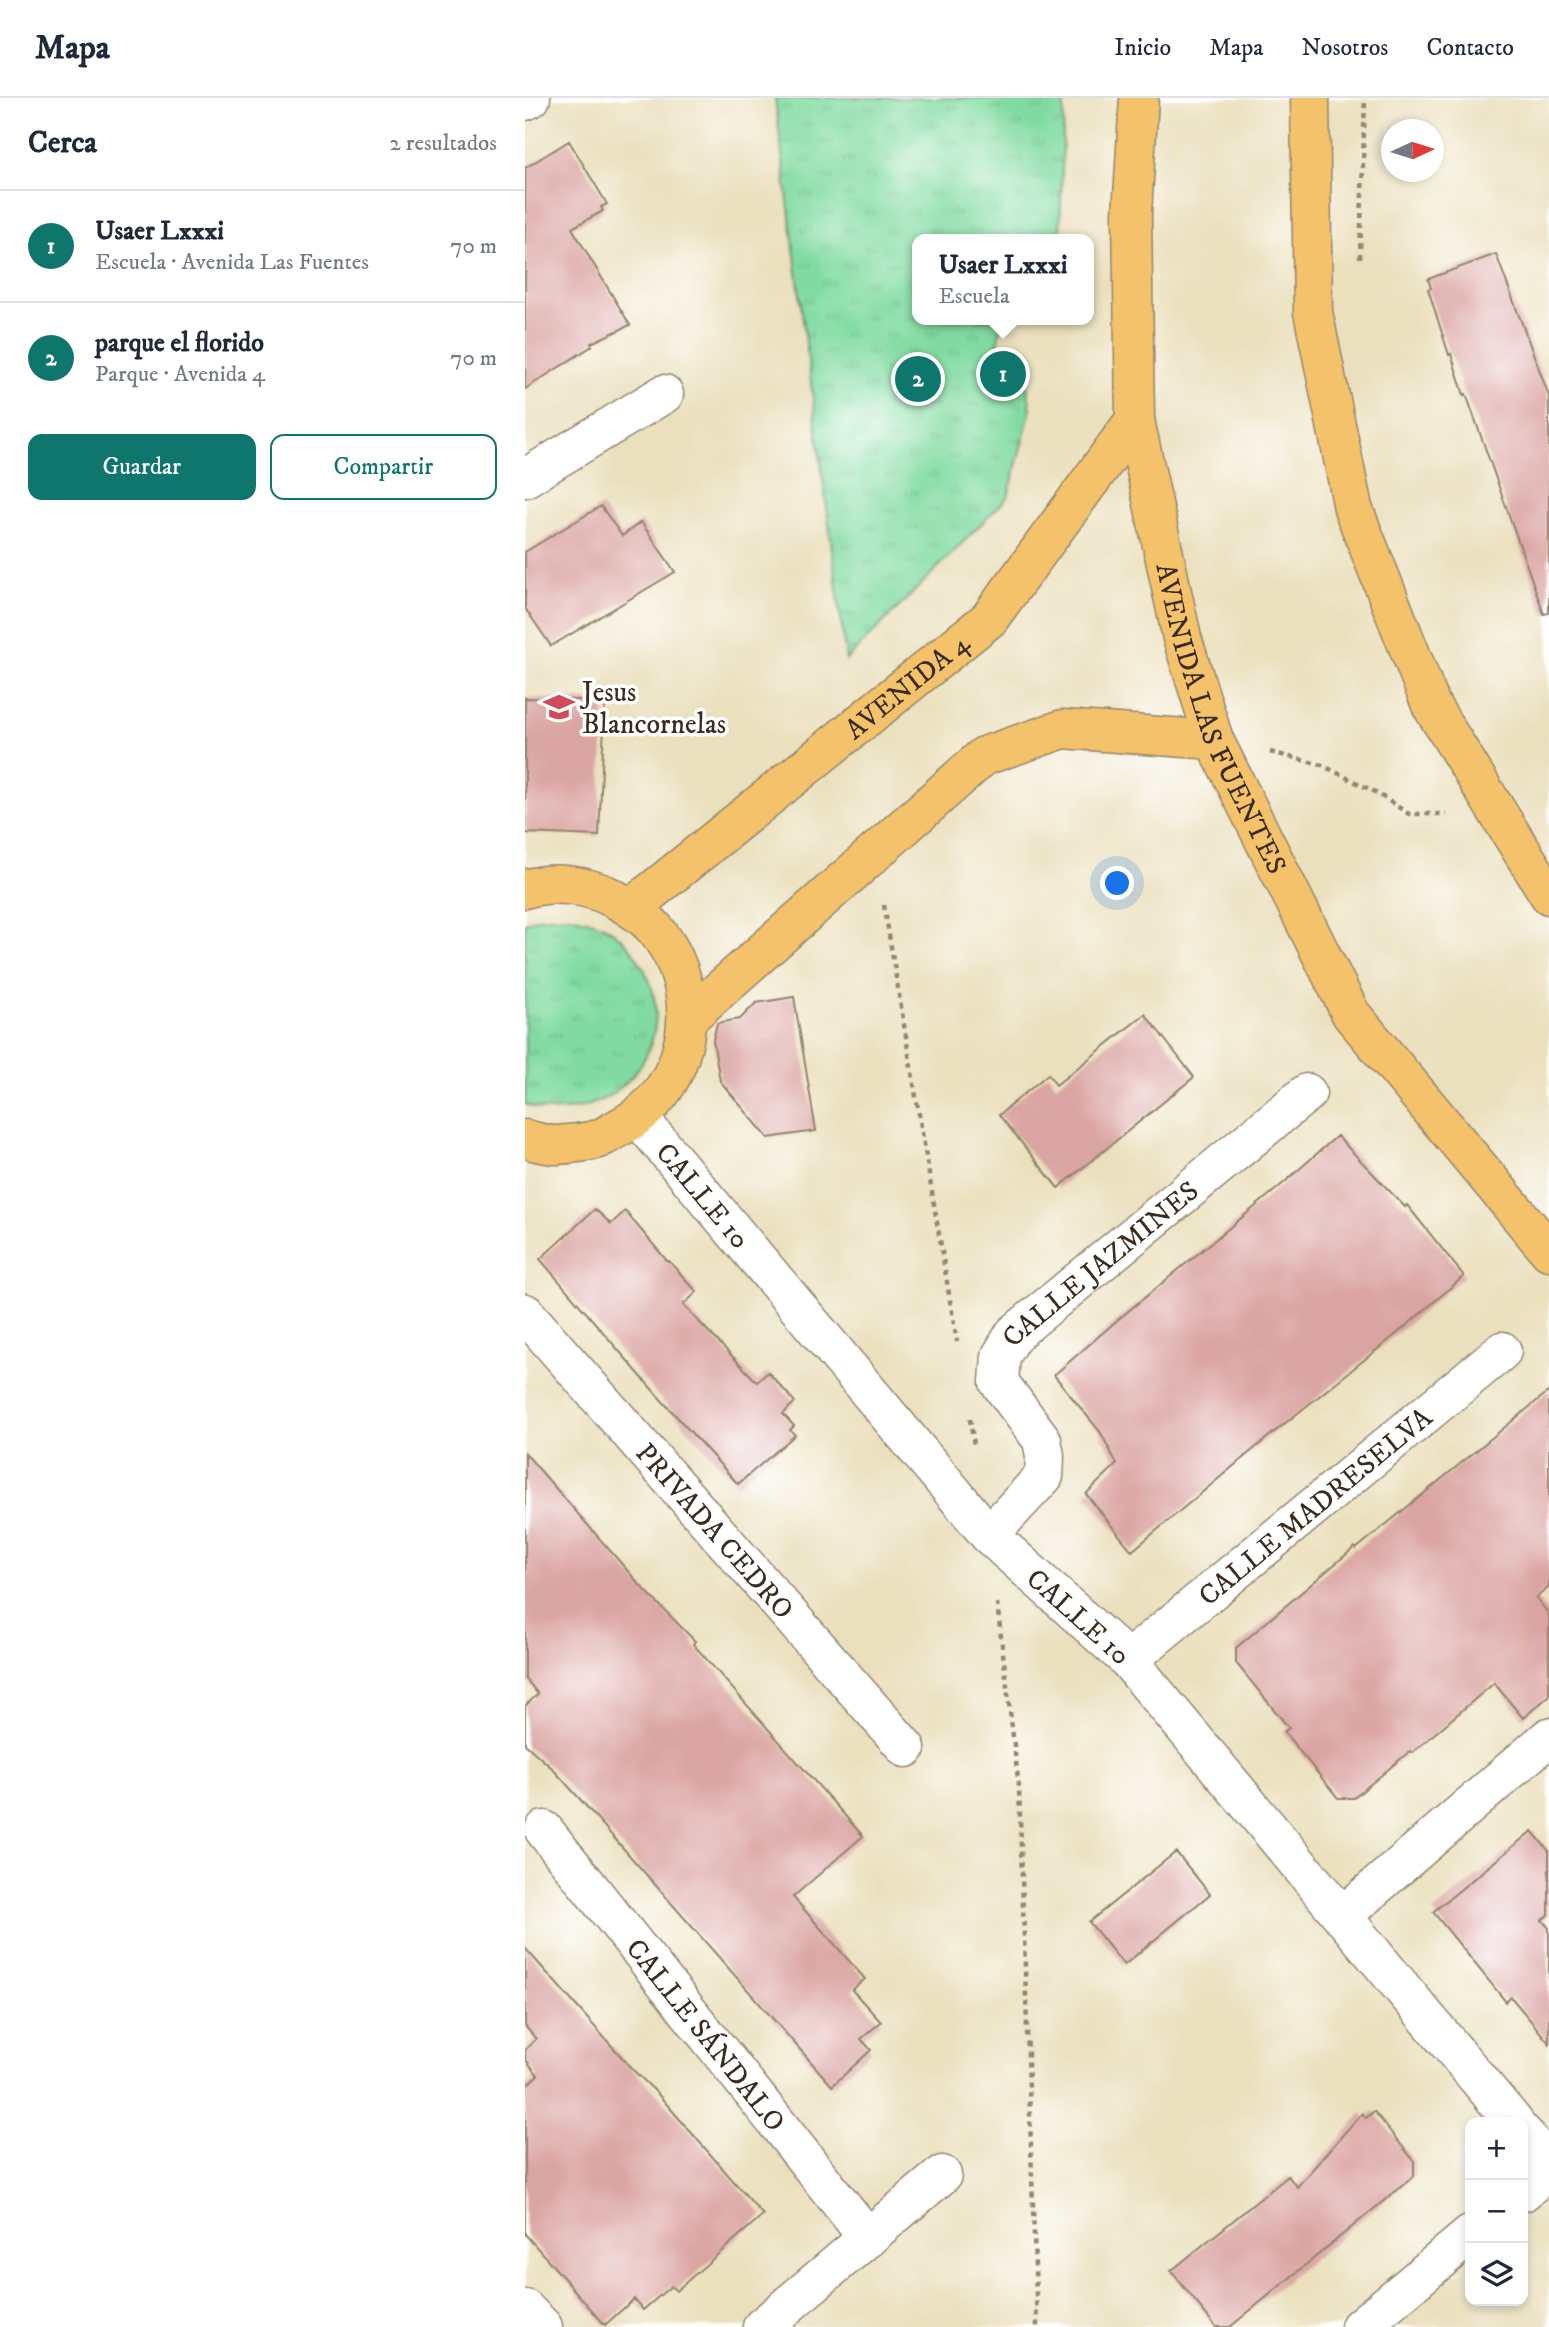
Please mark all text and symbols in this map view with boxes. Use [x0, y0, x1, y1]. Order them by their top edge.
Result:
text: Mapa [35, 28, 110, 69]
text: Inicio [1114, 33, 1171, 63]
text: Mapa [1209, 33, 1264, 63]
text: Nosotros [1302, 33, 1388, 63]
text: Contacto [1426, 33, 1514, 63]
north arrow [1381, 119, 1444, 182]
text: Cerca [28, 125, 97, 162]
text: 2 resultados [390, 129, 497, 158]
text: Usaer Lxxxi [95, 215, 224, 248]
text: 1 [47, 232, 55, 261]
text: 70 m [450, 232, 497, 261]
popup [912, 234, 1094, 325]
text: Escuela · Avenida Las Fuentes [95, 248, 369, 277]
text: Usaer Lxxxi [938, 249, 1068, 282]
text: Escuela [938, 282, 1010, 311]
text: parque el florido [95, 327, 264, 360]
text: 2 [45, 344, 57, 373]
text: 70 m [450, 344, 497, 373]
pin: 1 [980, 348, 1026, 400]
pin: 2 [895, 353, 941, 405]
text: Parque · Avenida 4 [95, 360, 265, 389]
button: Guardar [28, 434, 256, 500]
button: Compartir [270, 434, 497, 500]
street label: AVENIDA LAS FUENTES [1147, 560, 1294, 880]
street label: AVENIDA 4 [838, 626, 977, 747]
place label: Jesus Blancornelas [579, 675, 726, 742]
school or university icon: Jesus Blancornelas [542, 690, 576, 724]
your location [1100, 866, 1134, 900]
street label: CALLE 10 [648, 1136, 757, 1256]
street label: CALLE JAZMINES [995, 1174, 1206, 1353]
street label: CALLE MADRESELVA [1192, 1400, 1440, 1614]
street label: PRIVADA CEDRO [628, 1436, 801, 1627]
street label: CALLE 10 [1019, 1561, 1137, 1673]
street label: CALLE SÁNDALO [618, 1932, 792, 2139]
map controls [1465, 2117, 1528, 2306]
button: + [1465, 2117, 1528, 2180]
button: − [1465, 2180, 1528, 2243]
button: layers [1465, 2243, 1528, 2306]

